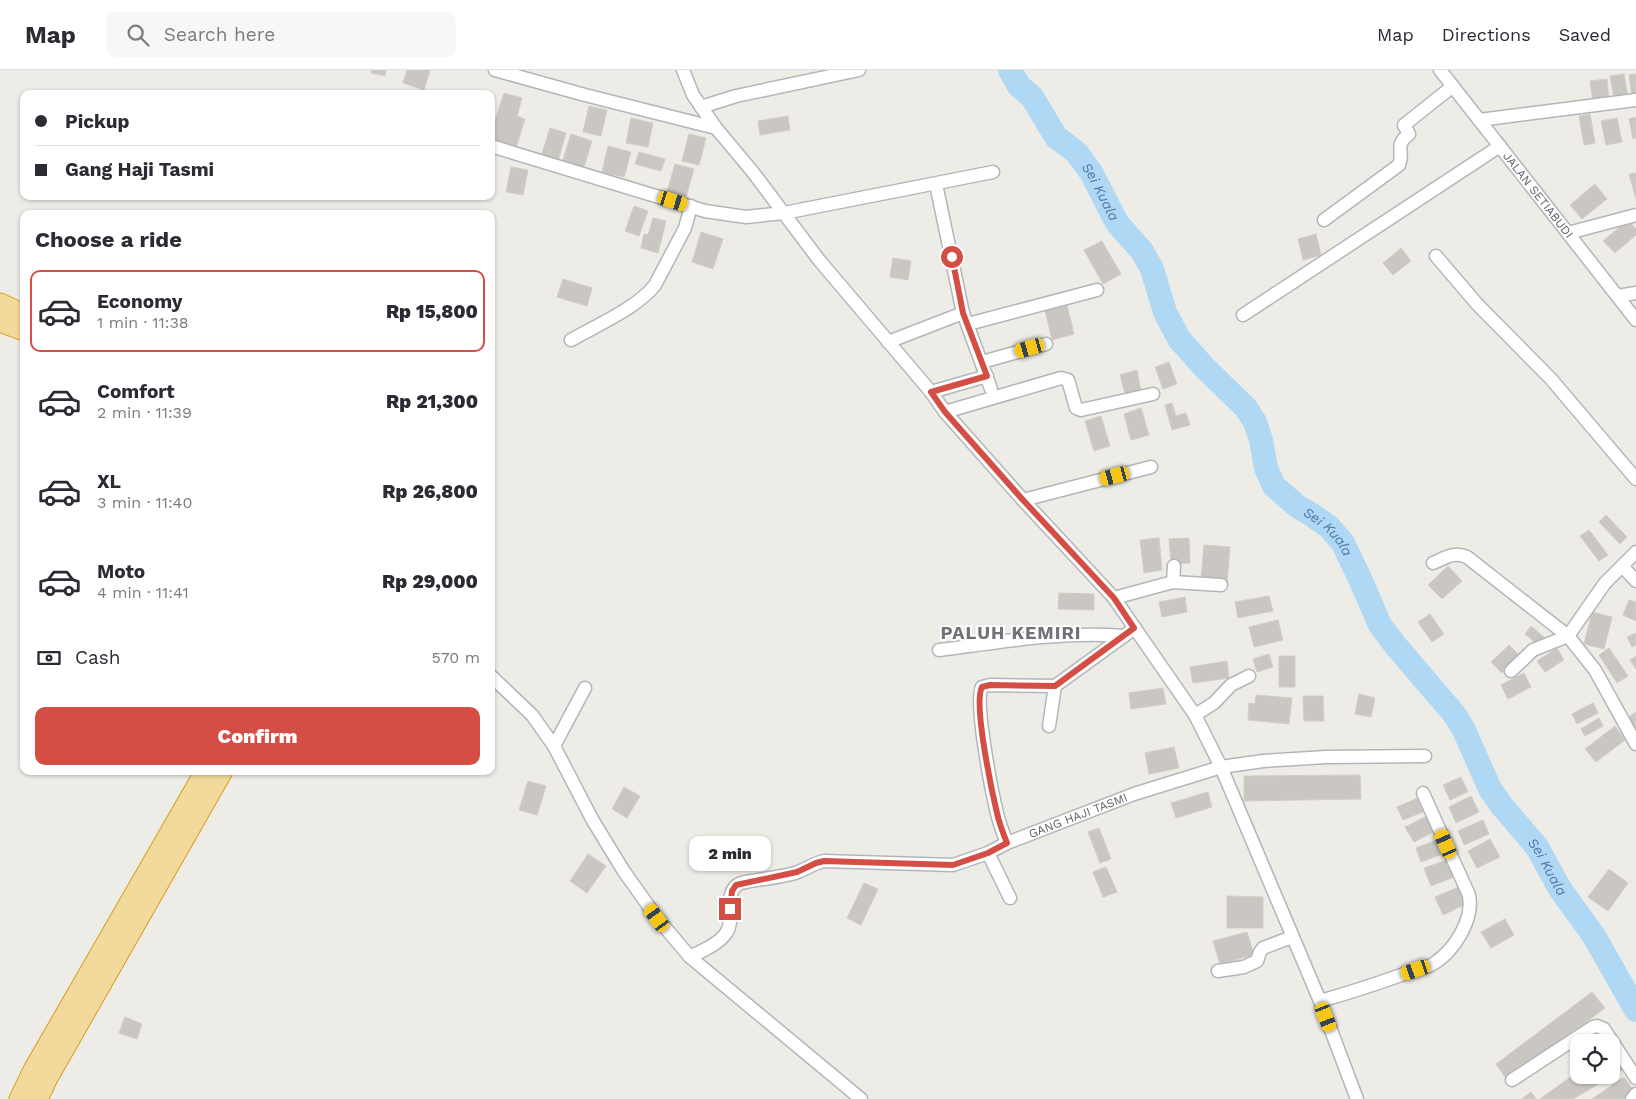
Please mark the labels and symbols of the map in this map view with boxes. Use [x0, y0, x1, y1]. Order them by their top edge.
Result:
street label: JALAN SETIABUDI [1500, 149, 1576, 241]
water label: Sei Kuala [1078, 160, 1123, 224]
car [656, 189, 689, 213]
route start [941, 246, 963, 268]
car [1013, 337, 1046, 359]
car [1098, 465, 1131, 487]
water label: Sei Kuala [1301, 504, 1356, 559]
district label: PALUH KEMIRI [940, 622, 1082, 643]
street label: GANG HAJI TASMI [1027, 790, 1129, 841]
car [1433, 827, 1458, 861]
water label: Sei Kuala [1525, 835, 1570, 899]
callout: 2 min [689, 836, 771, 872]
route end [719, 898, 741, 920]
car [642, 901, 671, 935]
car [1399, 958, 1432, 982]
car [1313, 1000, 1338, 1034]

